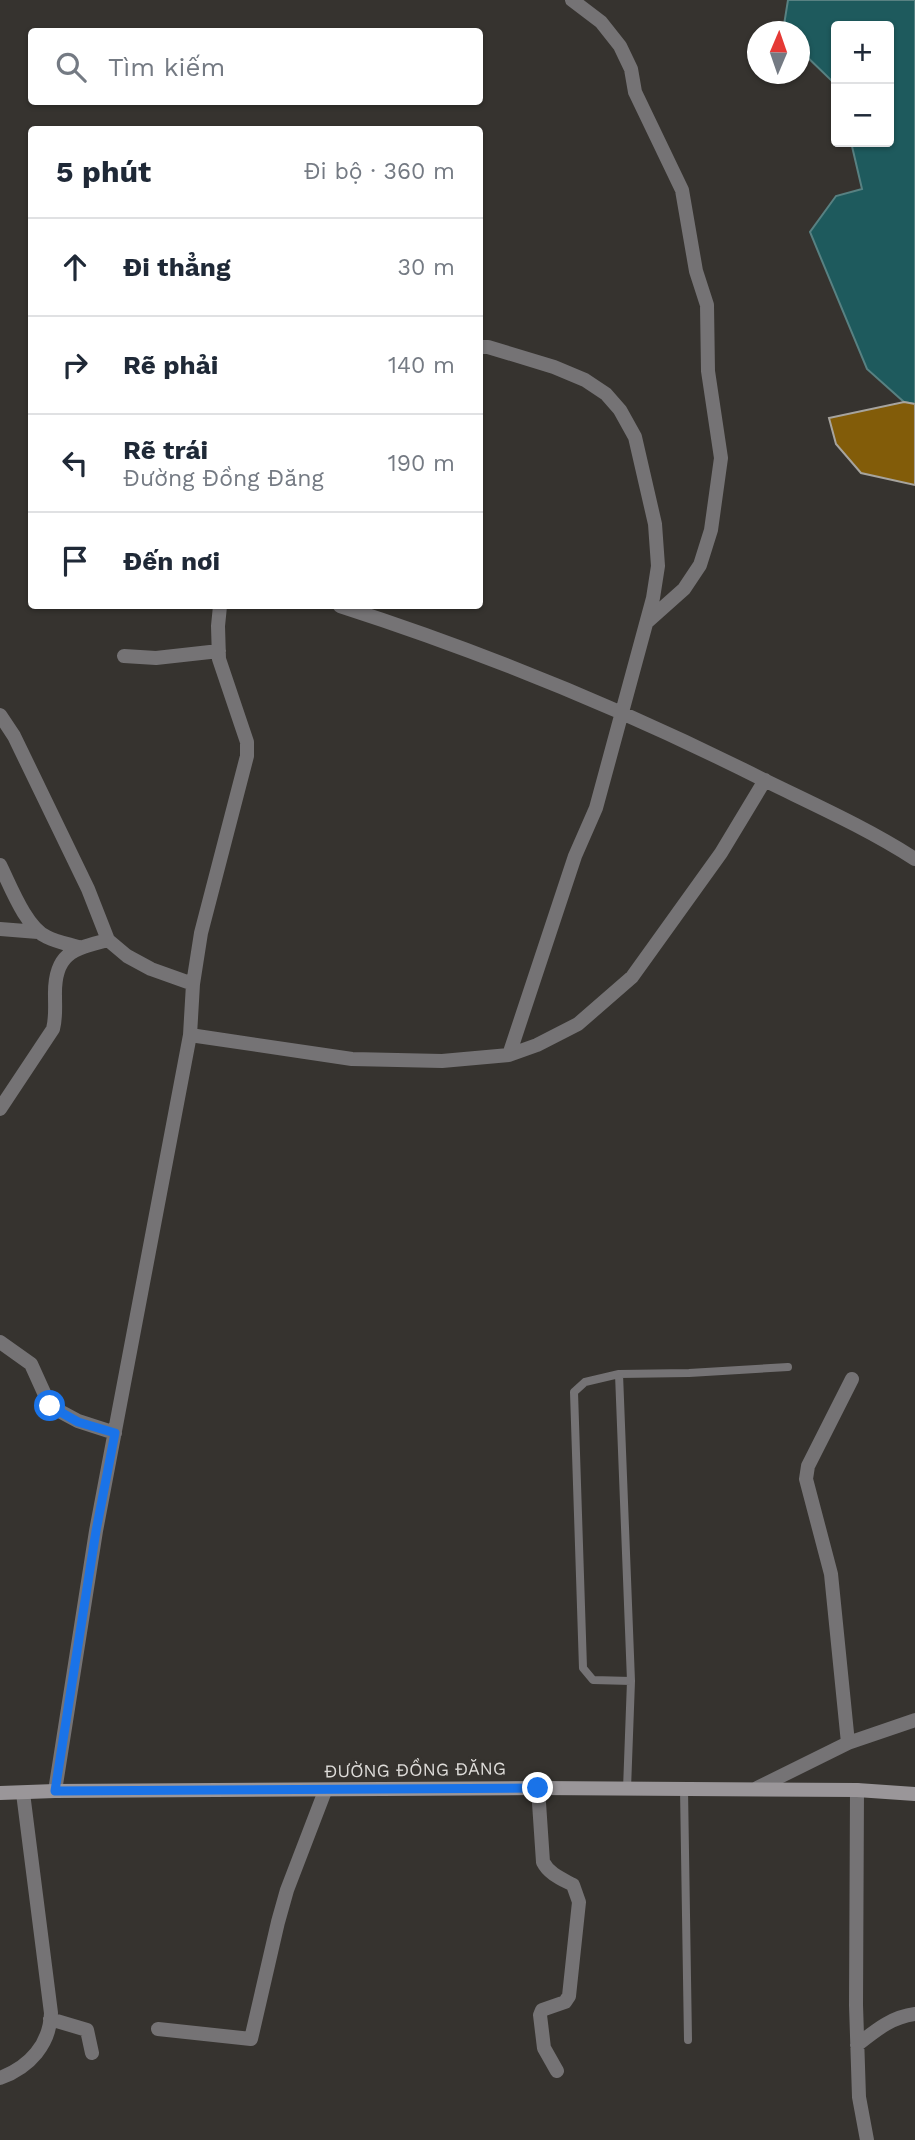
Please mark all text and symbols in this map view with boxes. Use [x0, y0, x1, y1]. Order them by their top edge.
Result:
north arrow [747, 21, 810, 84]
map controls [831, 21, 894, 147]
button: + [831, 21, 894, 84]
search box [28, 28, 483, 105]
icon: search [52, 48, 90, 86]
text: Tìm kiếm [108, 52, 225, 82]
button: − [831, 84, 894, 147]
text: 5 phút [56, 154, 151, 189]
text: Đi bộ · 360 m [304, 158, 455, 185]
icon: ahead [56, 248, 94, 286]
text: Đi thẳng [123, 252, 231, 282]
text: 30 m [398, 254, 455, 281]
icon: right [56, 346, 94, 384]
text: Rẽ phải [123, 350, 218, 380]
text: 140 m [388, 352, 455, 379]
text: Rẽ trái [123, 435, 208, 465]
icon: left [56, 444, 94, 482]
text: 190 m [388, 450, 455, 477]
text: Đường Đồng Đăng [123, 465, 324, 492]
icon: arrive [56, 542, 94, 580]
text: Đến nơi [123, 546, 220, 576]
route start [34, 1390, 65, 1421]
street label: ĐƯỜNG ĐỒNG ĐĂNG [324, 1756, 506, 1782]
route end [522, 1772, 553, 1803]

